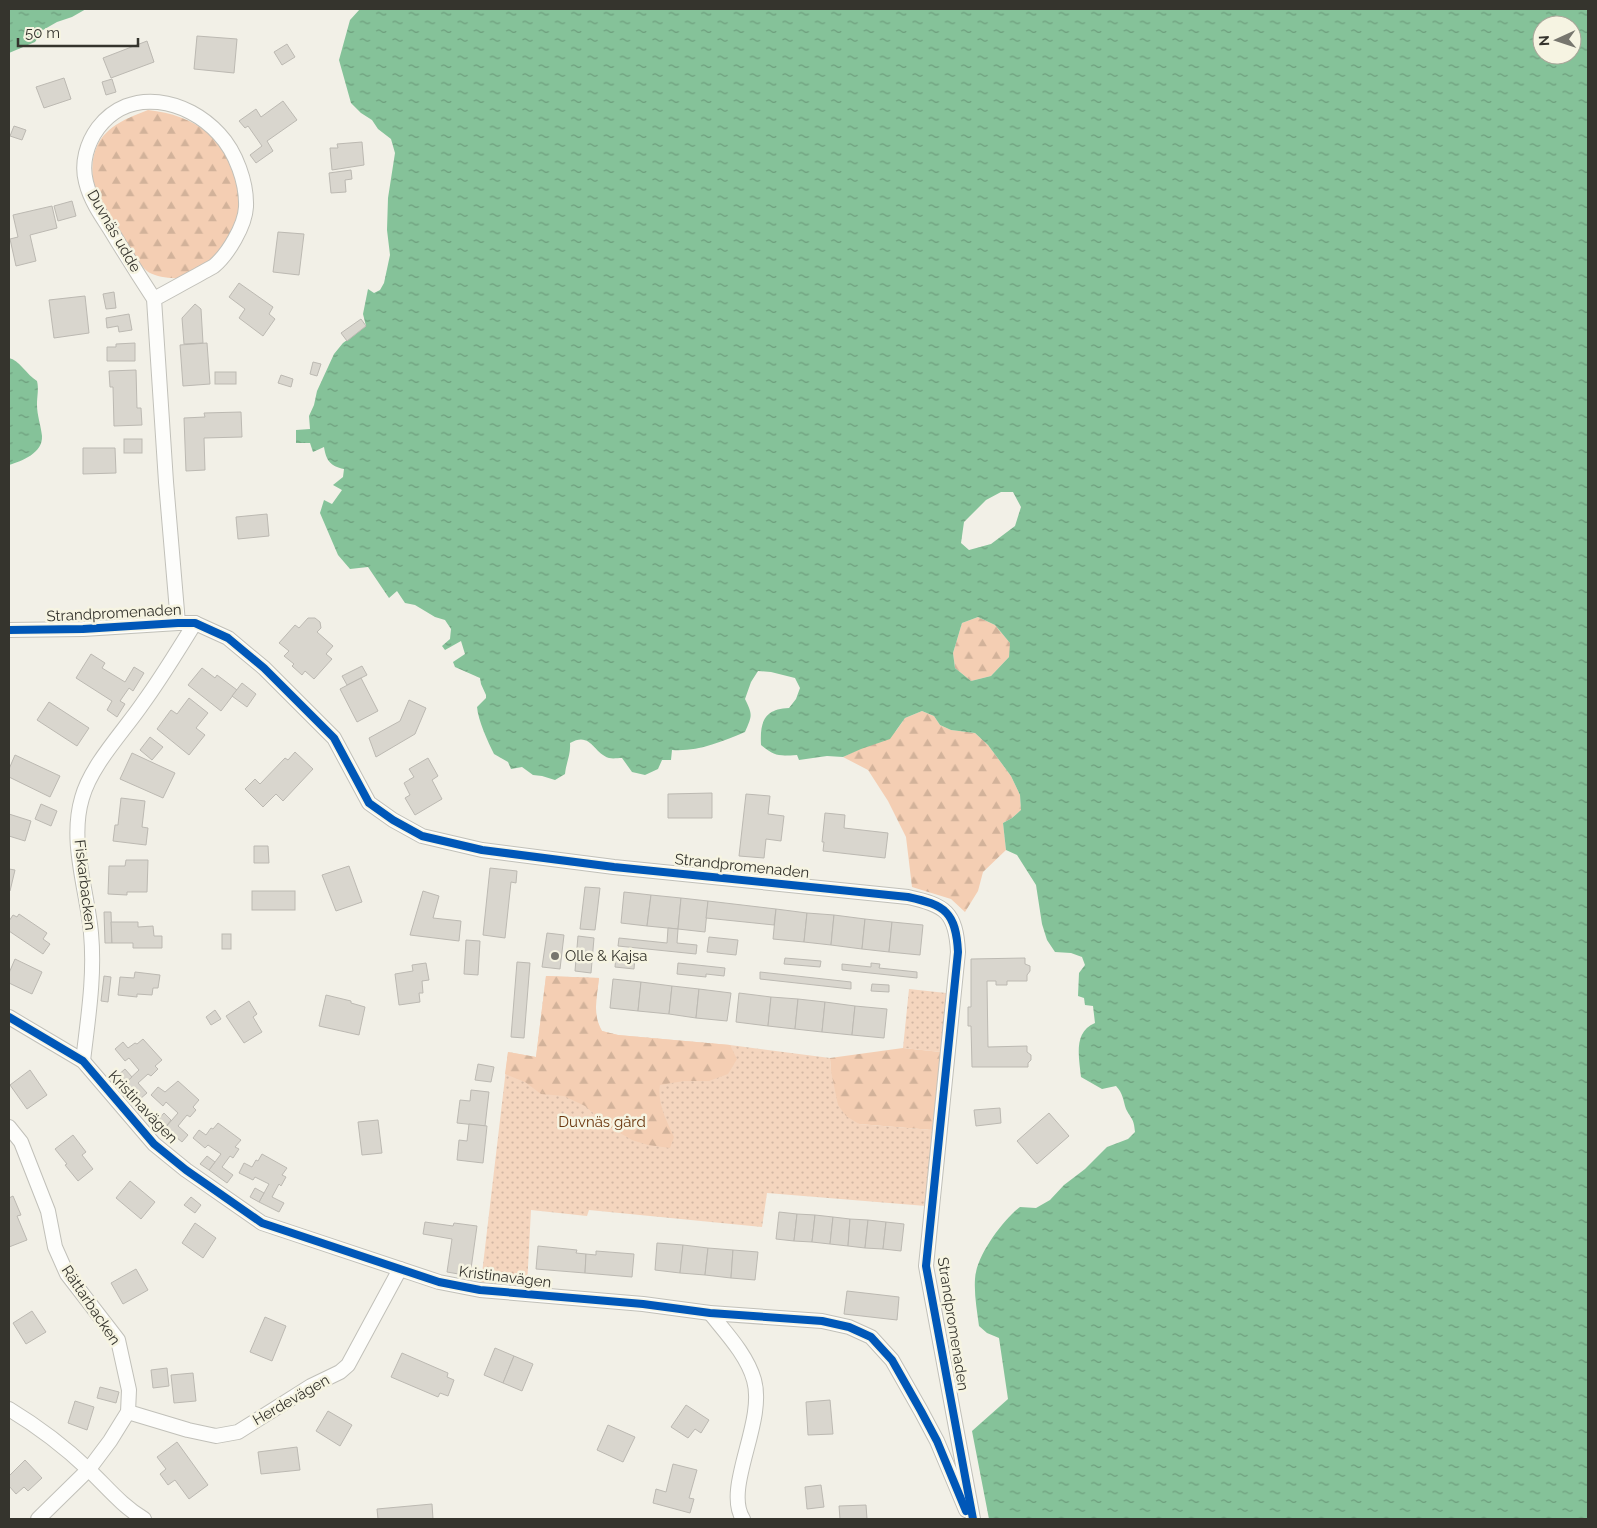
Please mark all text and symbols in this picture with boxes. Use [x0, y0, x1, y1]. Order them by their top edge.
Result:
scale bar [18, 15, 138, 47]
north arrow [1532, 15, 1582, 65]
text: 50 m [25, 24, 60, 42]
text: N [1536, 35, 1552, 46]
street label: Duvnäs udde [83, 187, 145, 276]
street label: Strandpromenaden [46, 600, 182, 626]
street label: Fiskarbacken [70, 839, 100, 931]
street label: Strandpromenaden [674, 850, 810, 882]
place label: Olle & Kajsa [565, 947, 648, 965]
marker: Olle & Kajsa [549, 950, 561, 962]
street label: Kristinavägen [105, 1067, 181, 1147]
park label: Duvnäs gård [558, 1113, 646, 1131]
street label: Strandpromenaden [934, 1256, 972, 1392]
street label: Rättarbacken [58, 1262, 124, 1348]
street label: Kristinavägen [458, 1262, 552, 1292]
street label: Herdevägen [249, 1371, 333, 1429]

